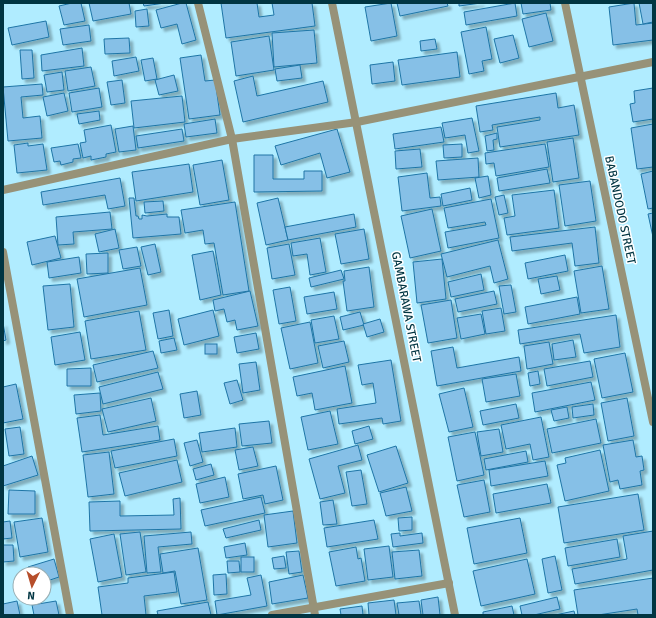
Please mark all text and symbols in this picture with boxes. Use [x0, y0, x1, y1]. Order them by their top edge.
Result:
street label: BABANDODO STREET [601, 155, 639, 266]
street label: GAMBARAWA STREET [388, 250, 424, 364]
north arrow [12, 566, 52, 606]
text: N [27, 589, 36, 602]

